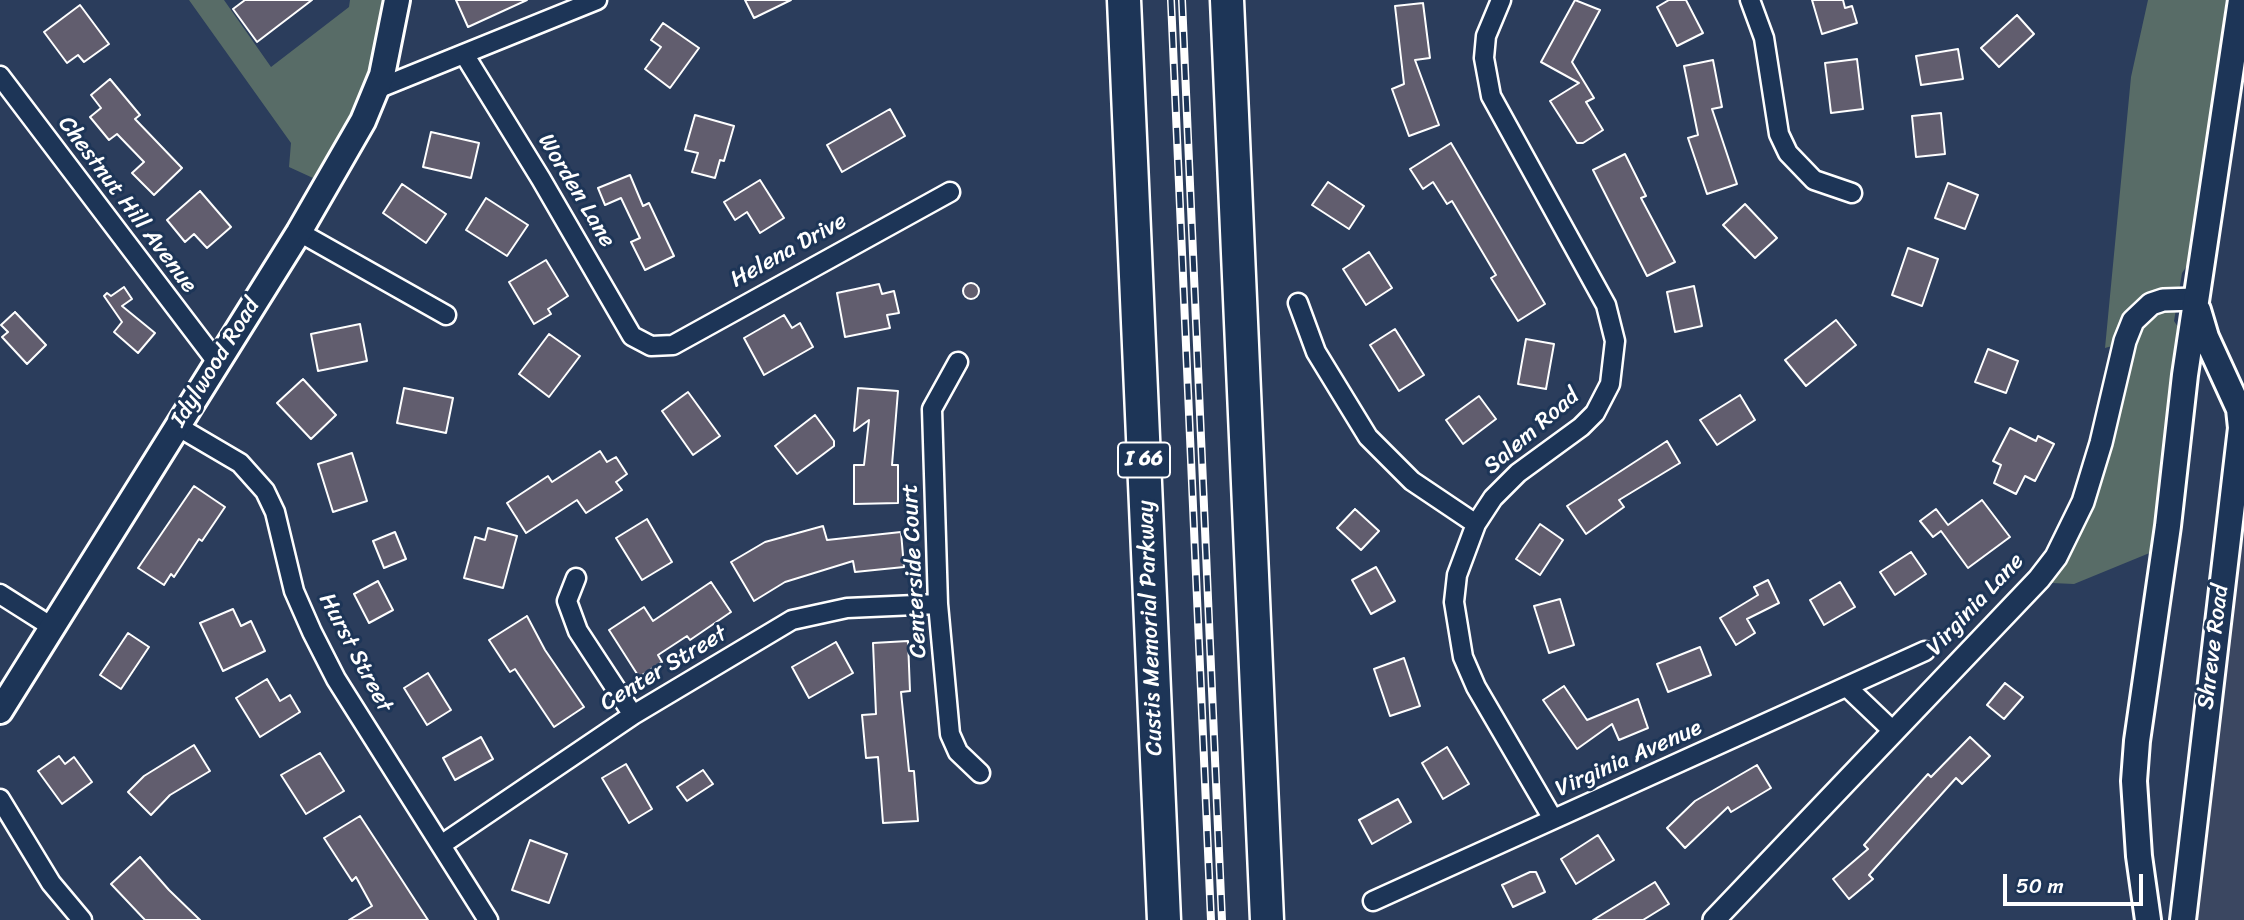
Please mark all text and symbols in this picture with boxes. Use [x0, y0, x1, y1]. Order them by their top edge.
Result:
street label: Chestnut Hill Avenue [52, 111, 202, 299]
street label: Worden Lane [531, 129, 621, 253]
street label: Helena Drive [726, 208, 852, 294]
street label: Idylwood Road [166, 294, 266, 432]
street label: Salem Road [1479, 383, 1585, 481]
road number: I 66 [1118, 442, 1170, 477]
street label: Centerside Court [897, 483, 933, 659]
street label: Custis Memorial Parkway [1133, 500, 1169, 756]
street label: Virginia Lane [1922, 548, 2030, 662]
street label: Shreve Road [2193, 583, 2235, 711]
street label: Hurst Street [312, 589, 398, 717]
street label: Center Street [596, 620, 732, 718]
street label: Virginia Avenue [1552, 714, 1706, 804]
scale bar [2006, 860, 2146, 904]
text: 50 m [2016, 867, 2064, 905]

